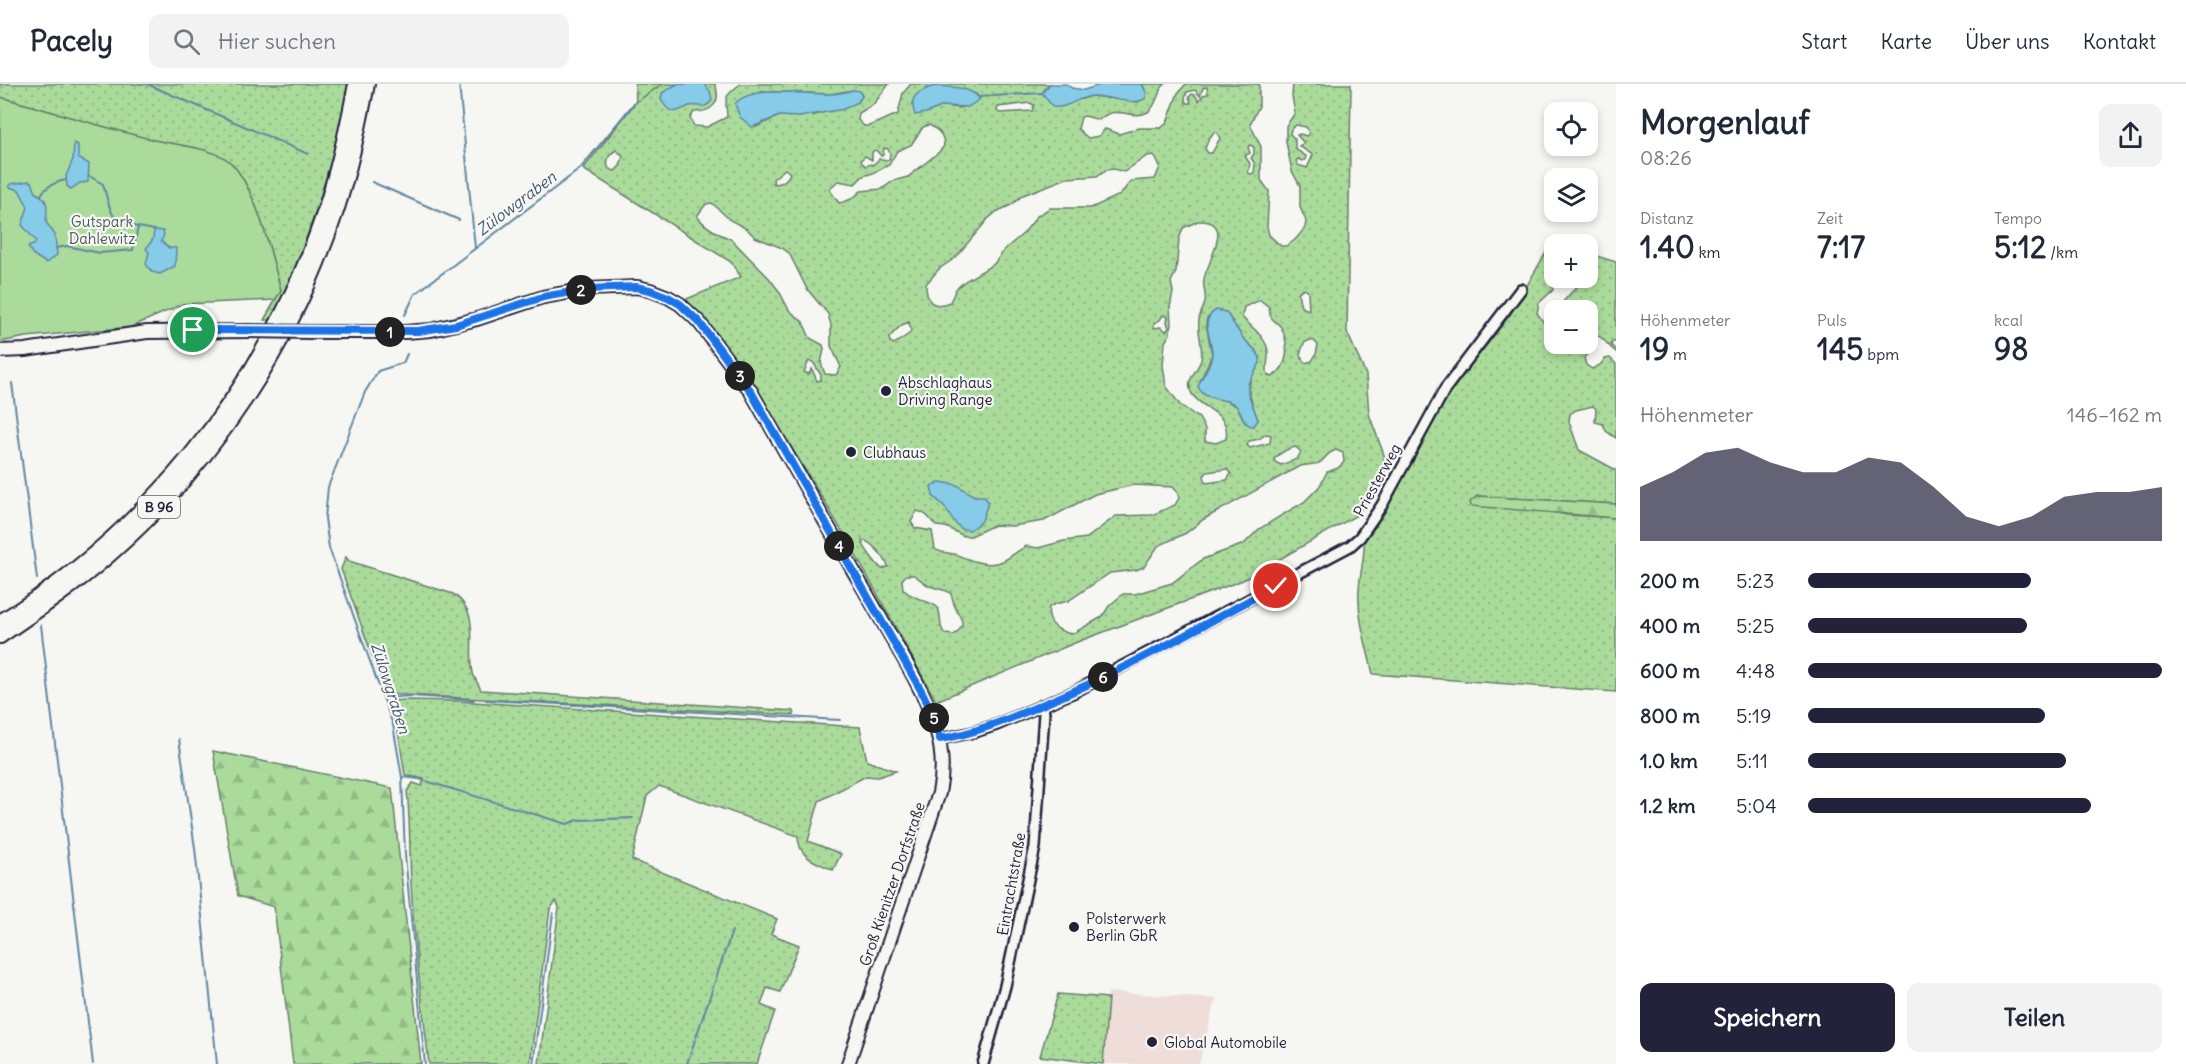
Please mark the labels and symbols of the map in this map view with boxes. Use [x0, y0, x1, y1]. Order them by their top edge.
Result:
water label: Zülowgraben [472, 166, 560, 239]
park label: Gutspark Dahlewitz [69, 212, 135, 248]
pin: 2 [566, 275, 596, 305]
pin [167, 304, 218, 355]
pin: 1 [375, 317, 405, 347]
pin: 3 [725, 361, 755, 391]
place label: Abschlaghaus Driving Range [898, 373, 993, 409]
marker: Abschlaghaus Driving Range [879, 384, 893, 398]
street label: Priesterweg [1349, 440, 1405, 520]
place label: Clubhaus [863, 443, 926, 462]
marker: Clubhaus [844, 445, 858, 459]
road number: B 96 [138, 496, 180, 518]
pin: 4 [824, 531, 854, 561]
pin [1250, 560, 1301, 611]
water label: Zülowgraben [367, 640, 415, 737]
pin: 6 [1088, 662, 1118, 692]
pin: 5 [919, 703, 949, 733]
street label: Groß Kienitzer Dorfstraße [855, 800, 929, 968]
street label: Eintrachtstraße [993, 831, 1029, 937]
place label: Polsterwerk Berlin GbR [1086, 909, 1166, 945]
marker: Polsterwerk Berlin GbR [1067, 920, 1081, 934]
place label: Global Automobile [1164, 1033, 1287, 1052]
marker: Global Automobile [1145, 1035, 1159, 1049]

